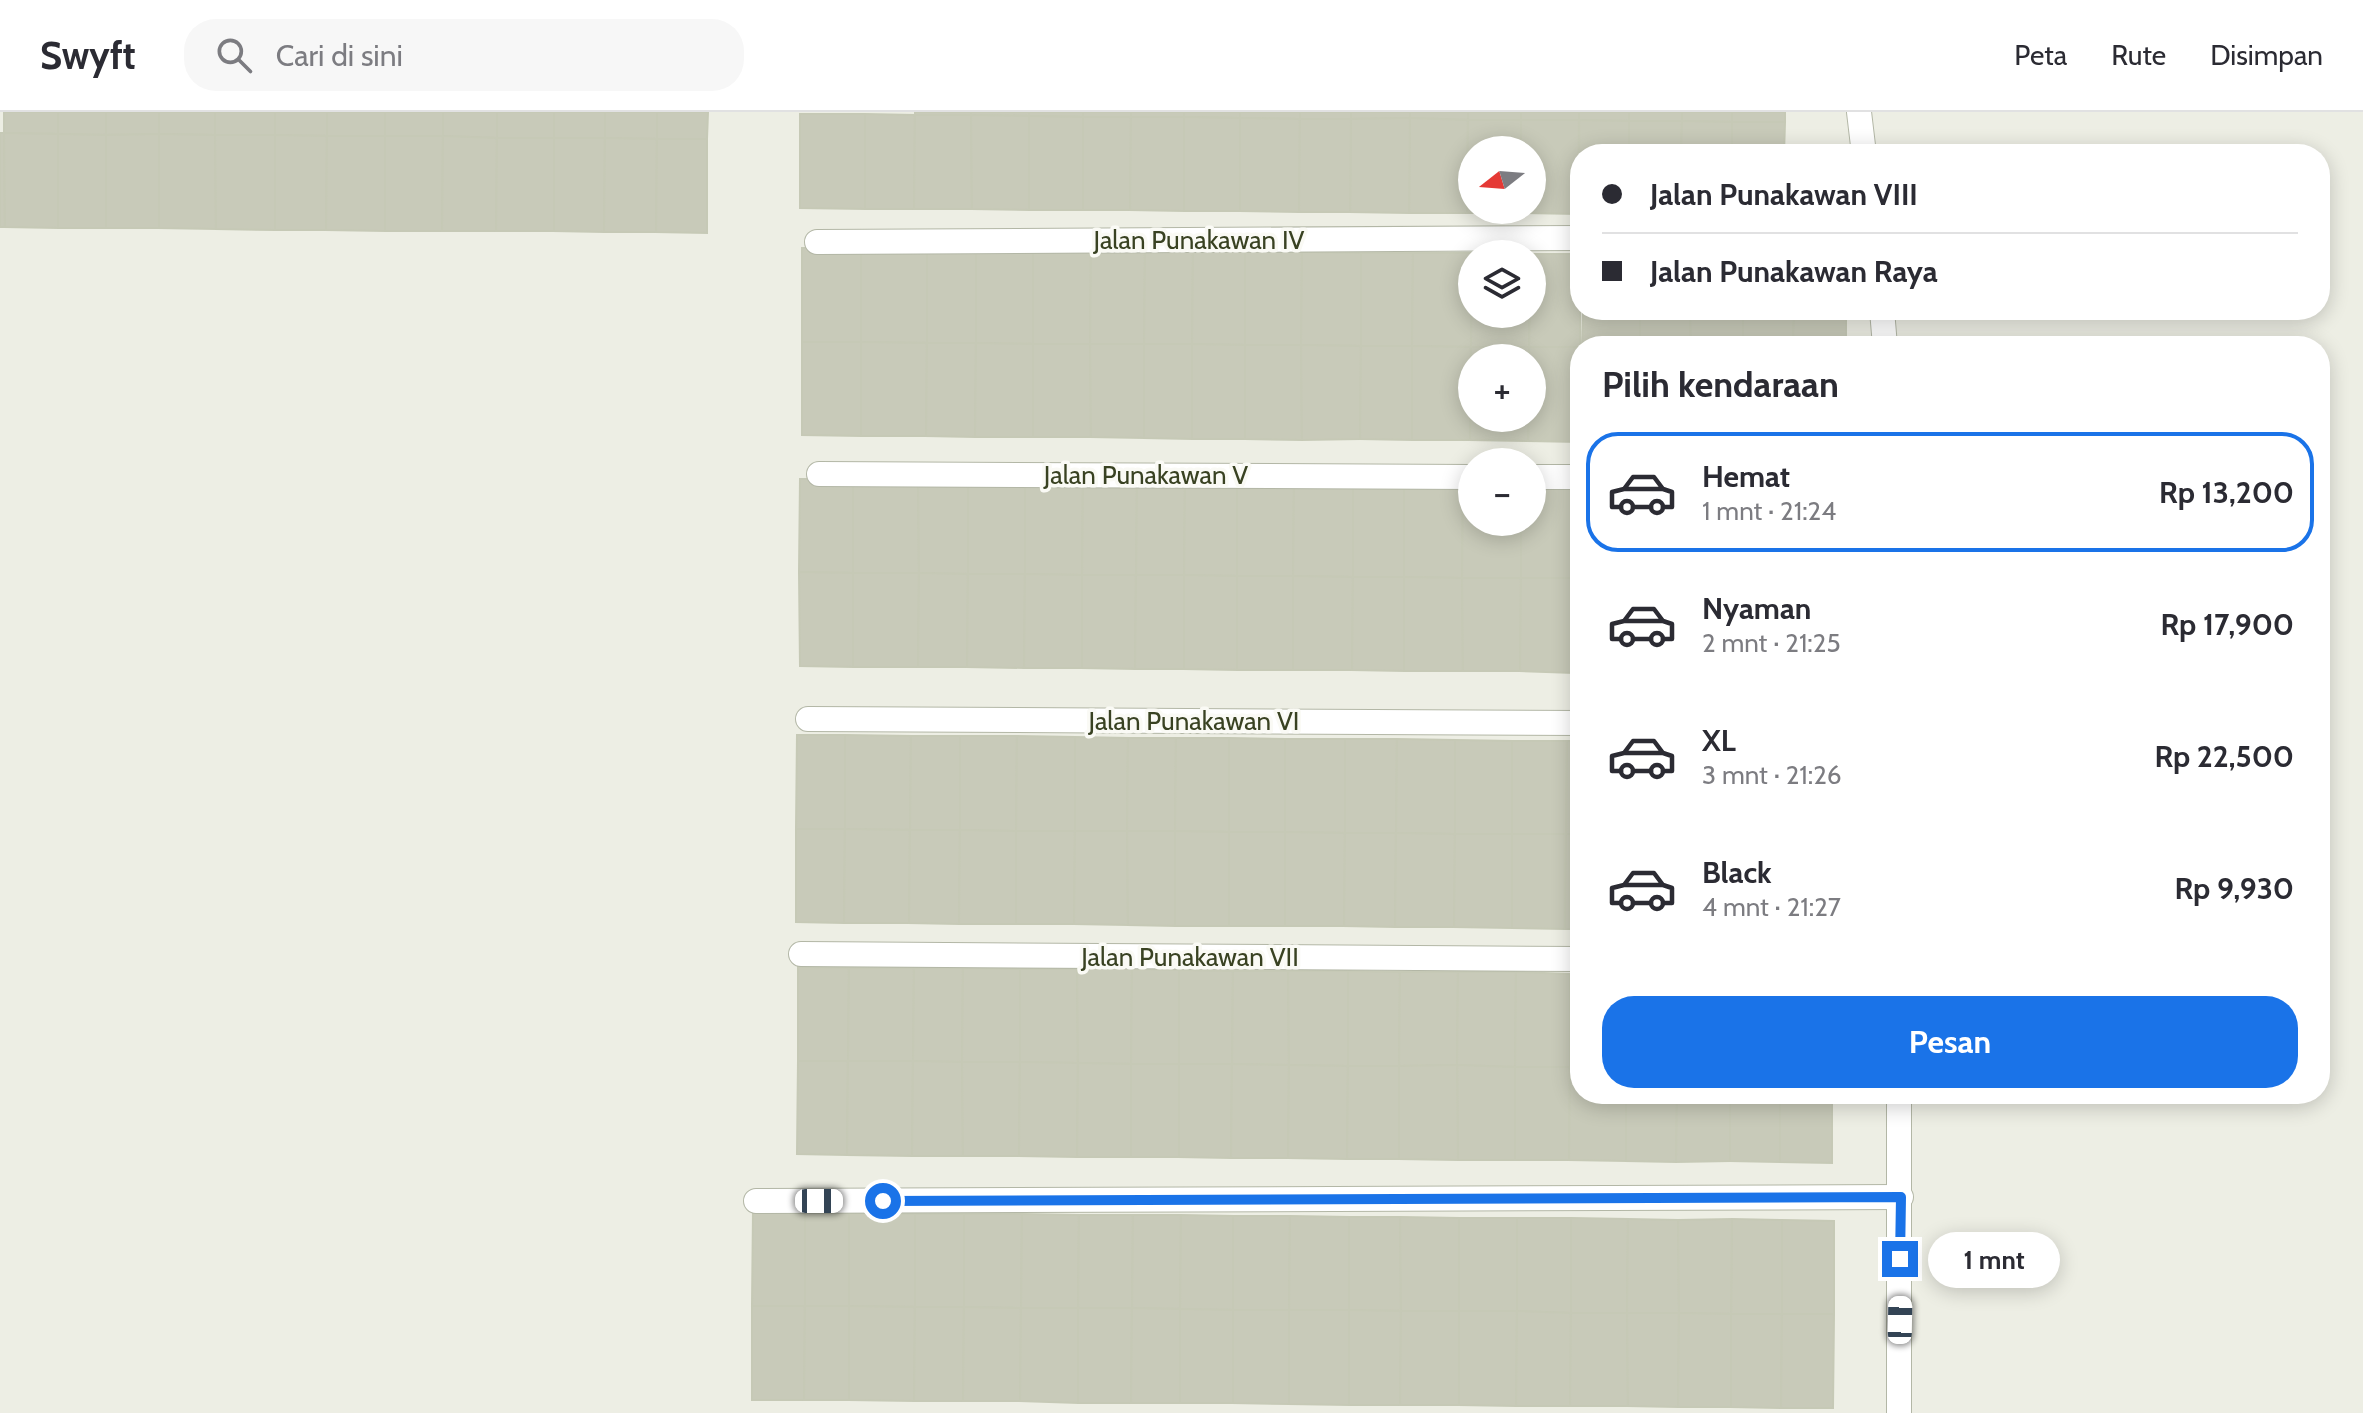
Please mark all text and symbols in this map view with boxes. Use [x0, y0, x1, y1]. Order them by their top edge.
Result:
search box [184, 19, 744, 91]
text: Swyft [40, 32, 136, 79]
icon: search [212, 33, 256, 77]
text: Cari di sini [276, 37, 403, 74]
text: Peta [2014, 38, 2067, 72]
text: Rute [2111, 38, 2166, 72]
text: Disimpan [2210, 38, 2323, 72]
north arrow [1458, 136, 1546, 224]
map controls [1458, 136, 1546, 536]
text: Jalan Punakawan VIII [1650, 176, 1918, 213]
street label: Jalan Punakawan IV [1093, 224, 1305, 256]
button: layers [1458, 240, 1546, 328]
text: Jalan Punakawan Raya [1650, 253, 1938, 290]
button: + [1458, 344, 1546, 432]
text: Pilih kendaraan [1602, 362, 1839, 406]
button: − [1458, 448, 1546, 536]
icon: car [1606, 456, 1678, 528]
text: Hemat [1702, 458, 1790, 495]
street label: Jalan Punakawan V [1043, 459, 1248, 491]
text: Rp 13,200 [2159, 474, 2294, 511]
text: 1 mnt · 21:24 [1702, 495, 1836, 527]
icon: car [1606, 588, 1678, 660]
text: Nyaman [1702, 590, 1811, 627]
text: Rp 17,900 [2160, 606, 2294, 643]
text: 2 mnt · 21:25 [1702, 627, 1840, 659]
street label: Jalan Punakawan VI [1088, 705, 1299, 737]
icon: car [1606, 720, 1678, 792]
text: XL [1702, 722, 1736, 759]
text: Rp 22,500 [2154, 738, 2294, 775]
text: 3 mnt · 21:26 [1702, 759, 1842, 791]
icon: car [1606, 852, 1678, 924]
text: Black [1702, 854, 1772, 891]
text: Rp 9,930 [2174, 870, 2294, 907]
text: 4 mnt · 21:27 [1702, 891, 1841, 923]
street label: Jalan Punakawan VII [1080, 941, 1299, 973]
button: Pesan [1602, 996, 2298, 1088]
route start [865, 1183, 901, 1219]
car [795, 1189, 843, 1213]
callout: 1 mnt [1928, 1231, 2060, 1287]
route end [1882, 1241, 1918, 1277]
text: 1 mnt [1963, 1244, 2025, 1276]
car [1888, 1296, 1912, 1344]

